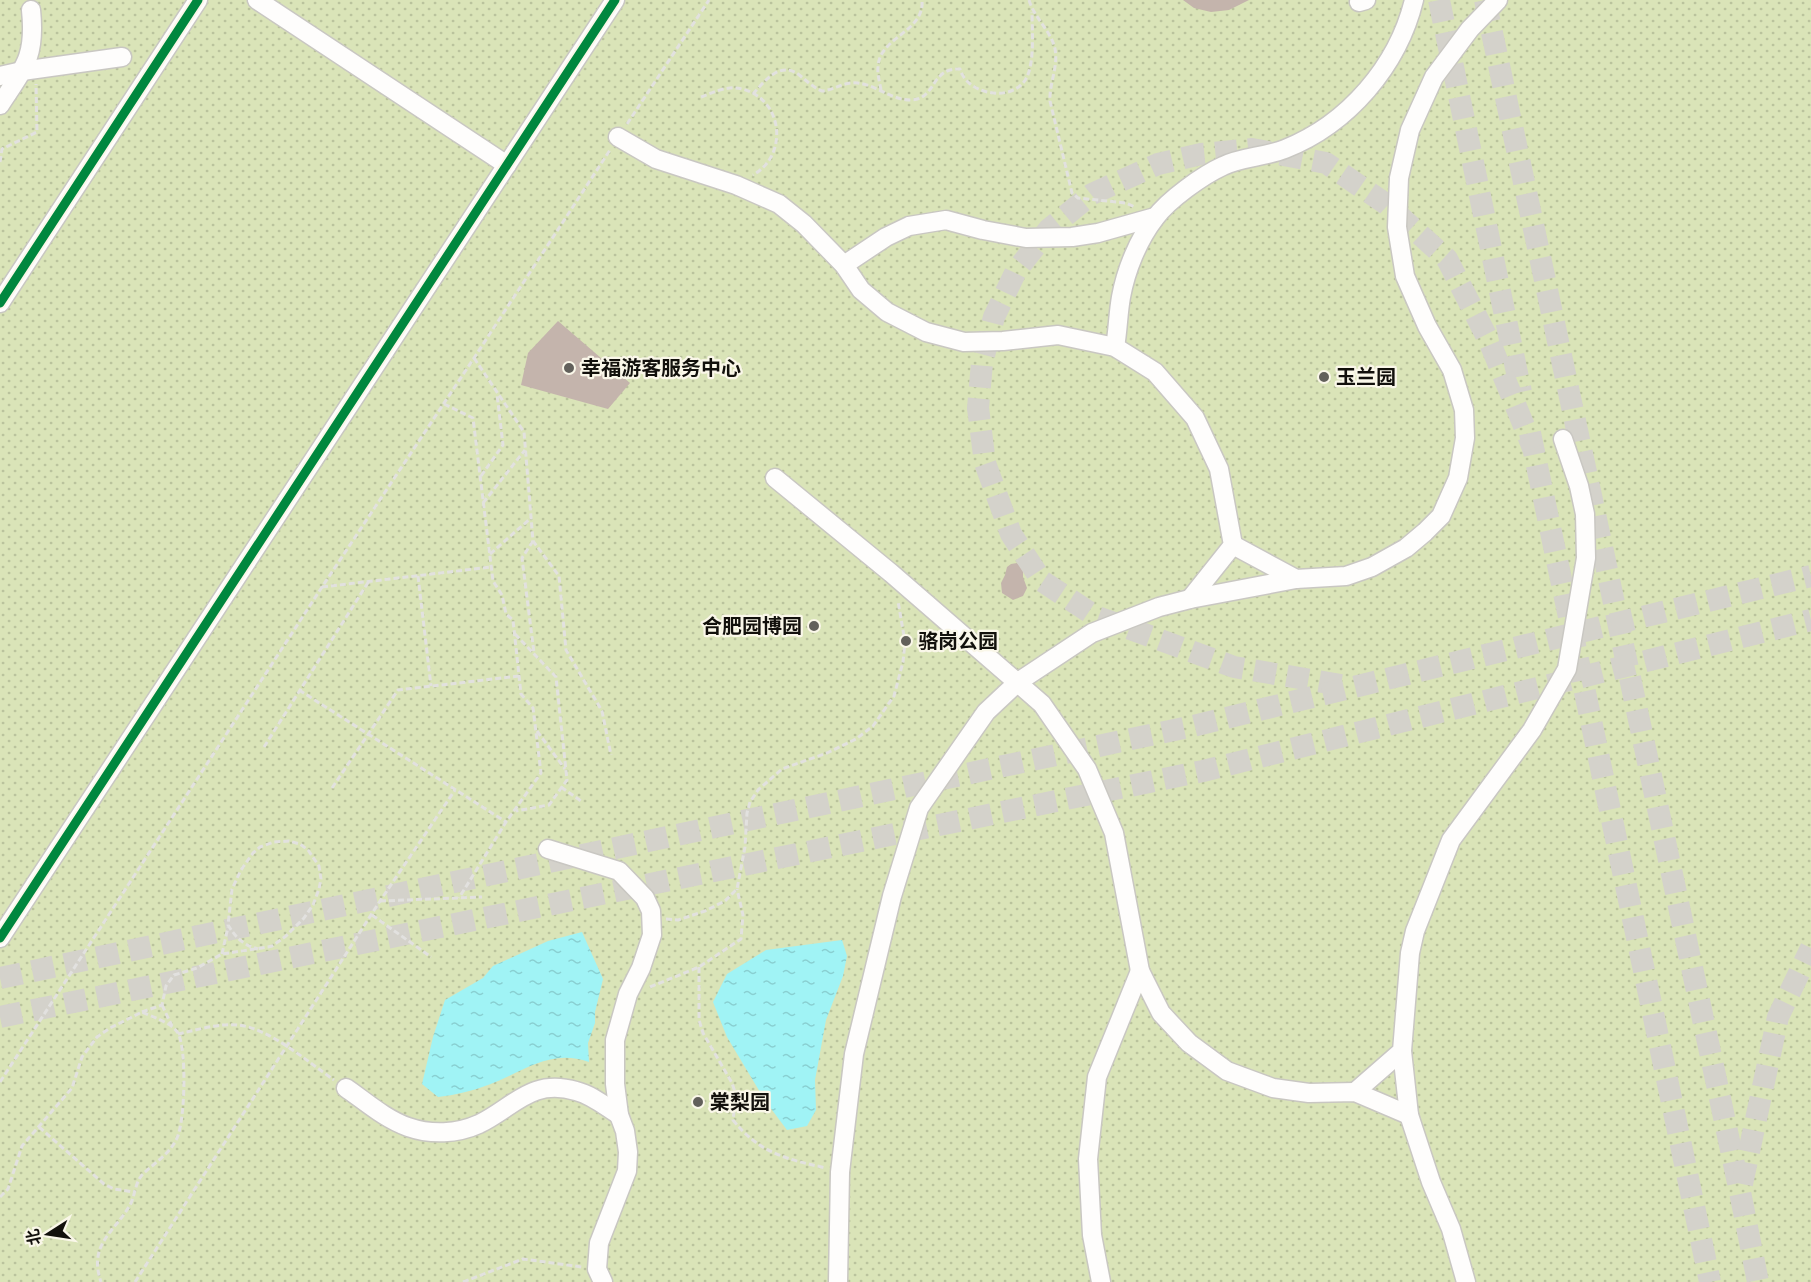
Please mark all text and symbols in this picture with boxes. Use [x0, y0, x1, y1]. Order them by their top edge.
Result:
place label: 幸福游客服务中心 [581, 357, 741, 381]
marker: 幸福游客服务中心 [562, 361, 576, 375]
place label: 玉兰园 [1336, 366, 1396, 390]
marker: 玉兰园 [1317, 370, 1331, 384]
place label: 合肥园博园 [702, 615, 802, 639]
marker: 合肥园博园 [807, 619, 821, 633]
place label: 骆岗公园 [918, 630, 998, 654]
marker: 骆岗公园 [899, 634, 913, 648]
place label: 棠梨园 [710, 1091, 770, 1115]
marker: 棠梨园 [691, 1095, 705, 1109]
north arrow [18, 1204, 78, 1264]
text: 北 [24, 1227, 46, 1247]

